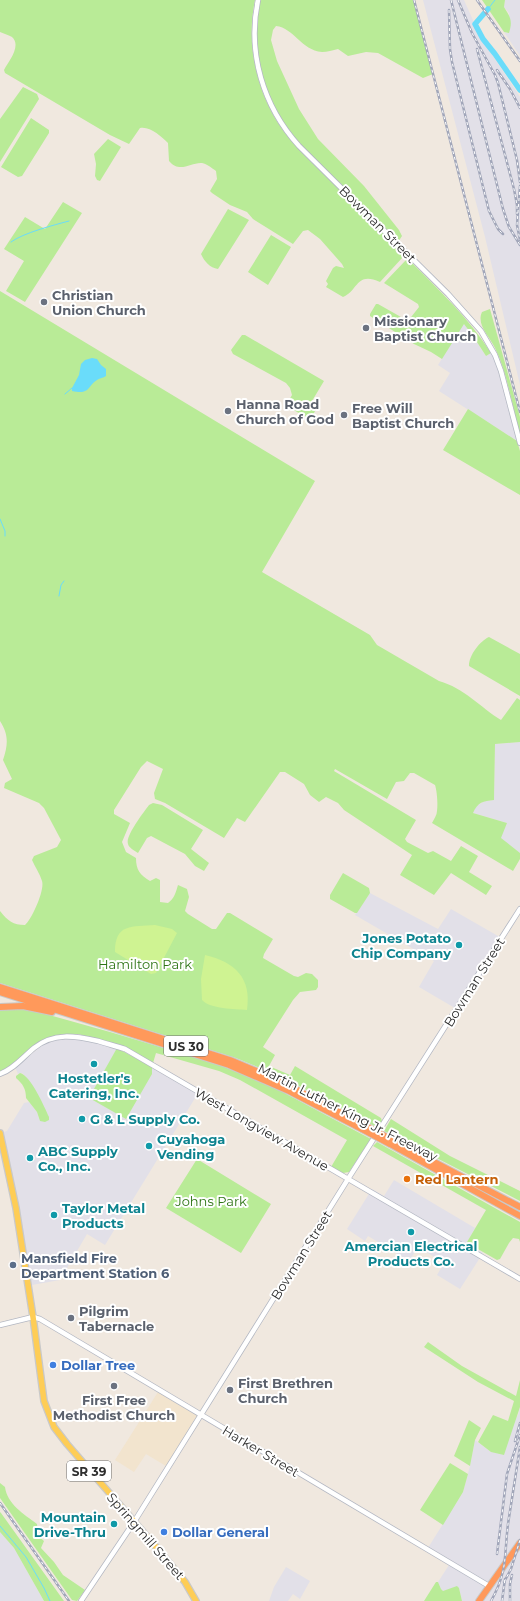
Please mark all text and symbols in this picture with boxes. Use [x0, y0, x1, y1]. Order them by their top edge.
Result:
street label: Bowman Street [336, 182, 420, 266]
place label: Christian Union Church [52, 287, 146, 318]
marker: Christian Union Church [39, 297, 49, 307]
place label: Missionary Baptist Church [374, 313, 476, 344]
marker: Missionary Baptist Church [361, 323, 371, 333]
place label: Hanna Road Church of God [236, 396, 334, 427]
place label: Free Will Baptist Church [352, 400, 454, 431]
marker: Hanna Road Church of God [223, 406, 233, 416]
marker: Free Will Baptist Church [339, 410, 349, 420]
place label: Jones Potato Chip Company [351, 930, 451, 961]
street label: Bowman Street [440, 934, 508, 1030]
marker: Jones Potato Chip Company [454, 940, 464, 950]
park label: Hamilton Park [98, 956, 192, 972]
road number: US 30 [164, 1036, 208, 1056]
marker: Hostetler's Catering, Inc. [89, 1059, 99, 1069]
street label: Martin Luther King Jr. Freeway [256, 1060, 441, 1165]
place label: Hostetler's Catering, Inc. [49, 1070, 139, 1101]
street label: West Longview Avenue [192, 1084, 332, 1174]
place label: G & L Supply Co. [90, 1111, 200, 1127]
marker: G & L Supply Co. [77, 1114, 87, 1124]
place label: Cuyahoga Vending [156, 1131, 225, 1162]
marker: Cuyahoga Vending [144, 1141, 154, 1151]
place label: ABC Supply Co., Inc. [37, 1143, 118, 1174]
marker: ABC Supply Co., Inc. [25, 1153, 35, 1163]
place label: Red Lantern [415, 1171, 499, 1187]
marker: Red Lantern [402, 1174, 412, 1184]
park label: Johns Park [174, 1193, 247, 1209]
place label: Taylor Metal Products [62, 1200, 145, 1231]
street label: Bowman Street [267, 1207, 335, 1303]
marker: Taylor Metal Products [49, 1210, 59, 1220]
marker: Amercian Electrical Products Co. [406, 1227, 416, 1237]
place label: Amercian Electrical Products Co. [344, 1238, 477, 1269]
place label: Mansfield Fire Department Station 6 [21, 1250, 170, 1281]
marker: Mansfield Fire Department Station 6 [8, 1260, 18, 1270]
place label: Pilgrim Tabernacle [79, 1303, 154, 1334]
marker: Pilgrim Tabernacle [66, 1313, 76, 1323]
place label: Dollar Tree [61, 1357, 135, 1373]
marker: Dollar Tree [48, 1360, 58, 1370]
place label: First Brethren Church [238, 1375, 333, 1406]
marker: First Free Methodist Church [109, 1381, 119, 1391]
marker: First Brethren Church [225, 1385, 235, 1395]
place label: First Free Methodist Church [53, 1392, 175, 1423]
street label: Harker Street [220, 1422, 302, 1480]
road number: SR 39 [67, 1461, 111, 1481]
street label: Springmill Street [104, 1489, 188, 1583]
place label: Mountain Drive-Thru [34, 1509, 106, 1540]
marker: Mountain Drive-Thru [109, 1519, 119, 1529]
place label: Dollar General [172, 1524, 269, 1540]
marker: Dollar General [159, 1527, 169, 1537]

